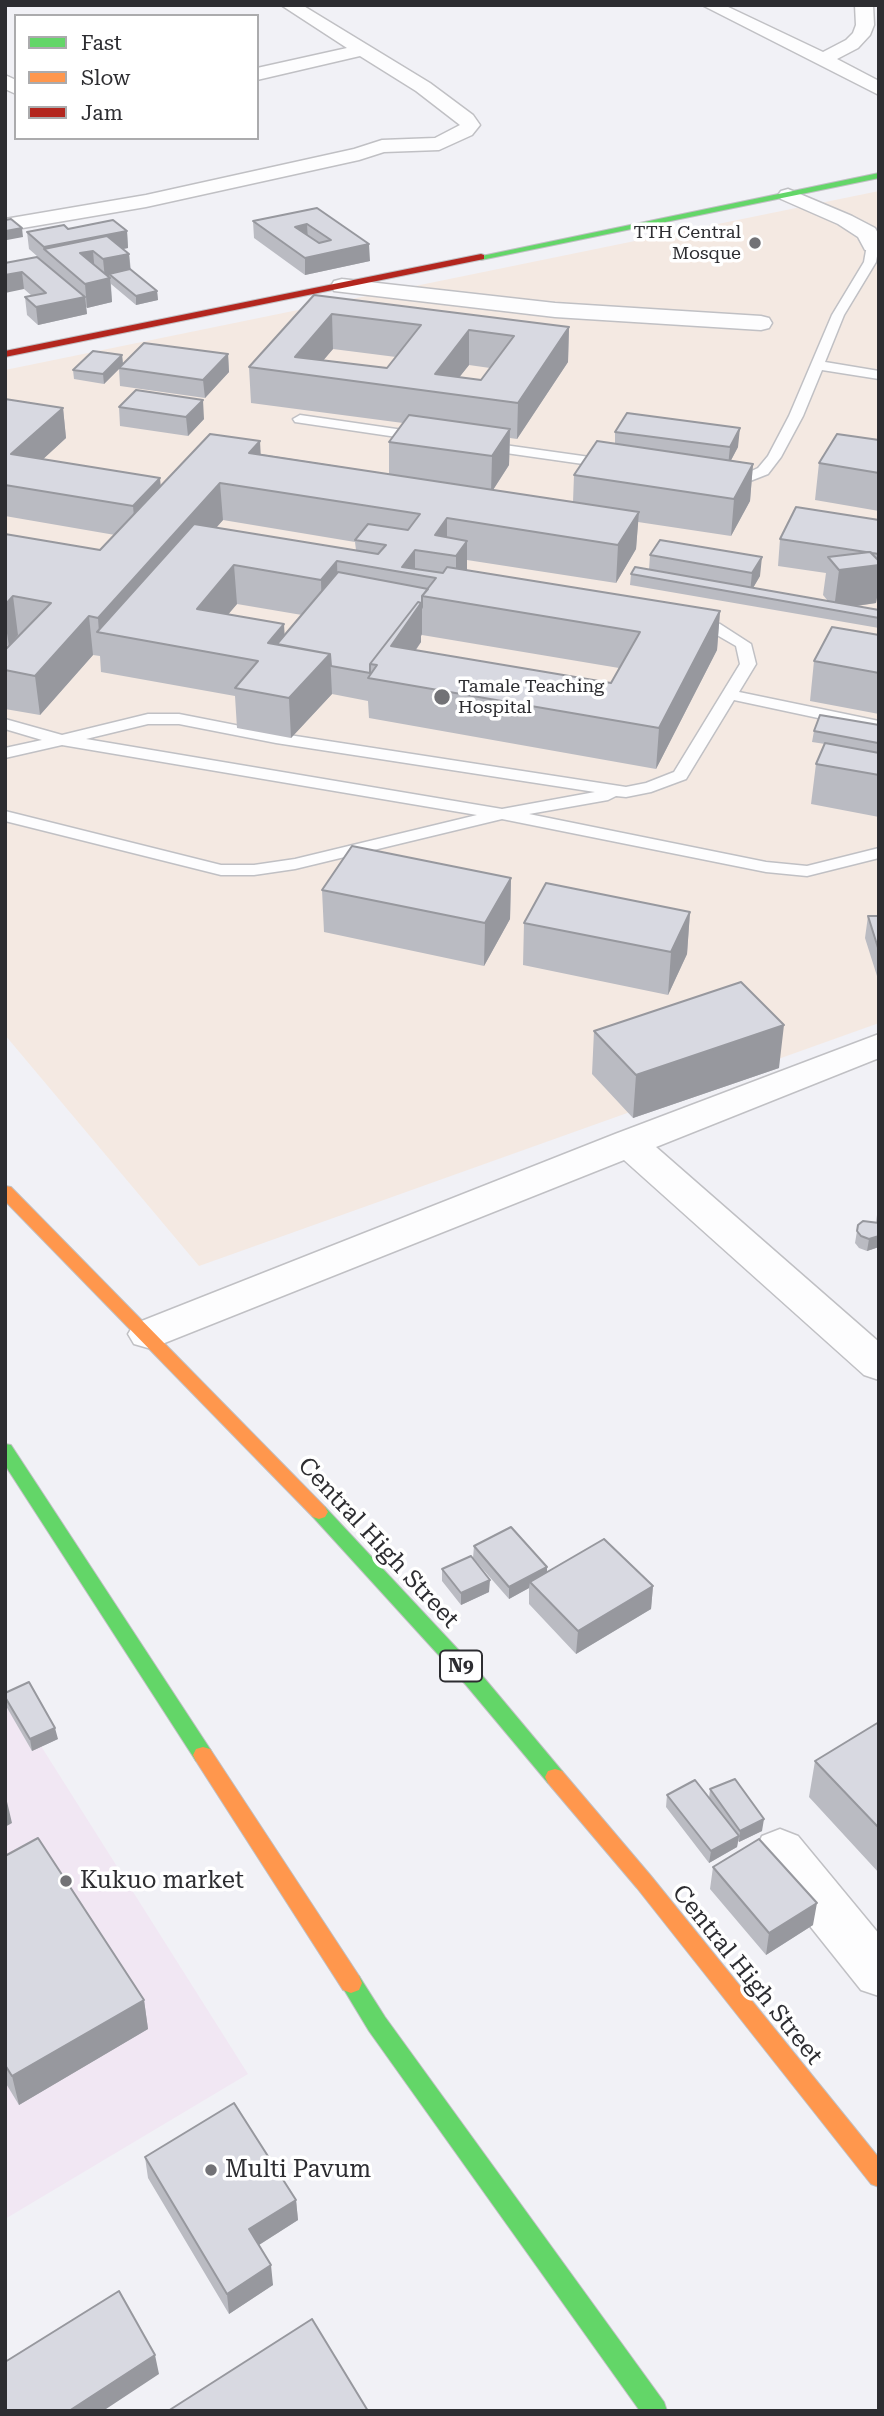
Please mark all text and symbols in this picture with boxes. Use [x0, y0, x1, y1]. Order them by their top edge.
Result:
legend [14, 14, 259, 140]
text: Fast [81, 31, 122, 55]
text: Slow [81, 66, 130, 90]
text: Jam [81, 101, 123, 125]
place label: TTH Central Mosque [633, 222, 741, 264]
marker: TTH Central Mosque [747, 235, 763, 251]
place label: Tamale Teaching Hospital [458, 676, 604, 718]
marker: Tamale Teaching Hospital [432, 687, 452, 707]
street label: Central High Street [292, 1452, 464, 1634]
road number: N9 [440, 1650, 482, 1682]
place label: Kukuo market [80, 1867, 244, 1895]
marker: Kukuo market [58, 1873, 74, 1889]
street label: Central High Street [666, 1879, 828, 2071]
place label: Multi Pavum [225, 2156, 371, 2184]
marker: Multi Pavum [203, 2162, 219, 2178]

